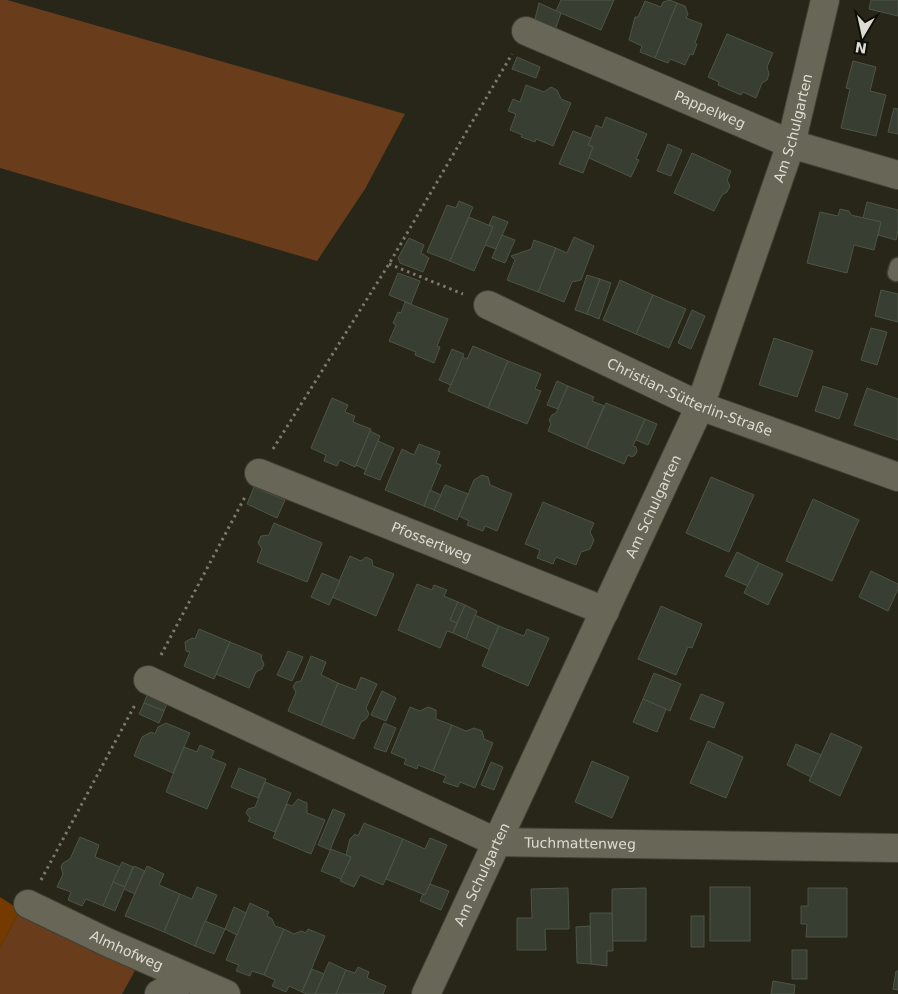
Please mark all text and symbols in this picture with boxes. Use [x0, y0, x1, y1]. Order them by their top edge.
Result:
north arrow [838, 10, 888, 60]
text: N [854, 39, 868, 57]
street label: Am Schulgarten [770, 72, 815, 185]
street label: Pappelweg [672, 87, 748, 132]
street label: Christian-Sütterlin-Straße [604, 355, 775, 439]
street label: Am Schulgarten [622, 452, 684, 561]
street label: Pfossertweg [389, 519, 474, 565]
street label: Am Schulgarten [451, 820, 513, 929]
street label: Tuchmattenweg [523, 834, 636, 852]
street label: Almhofweg [88, 927, 166, 974]

